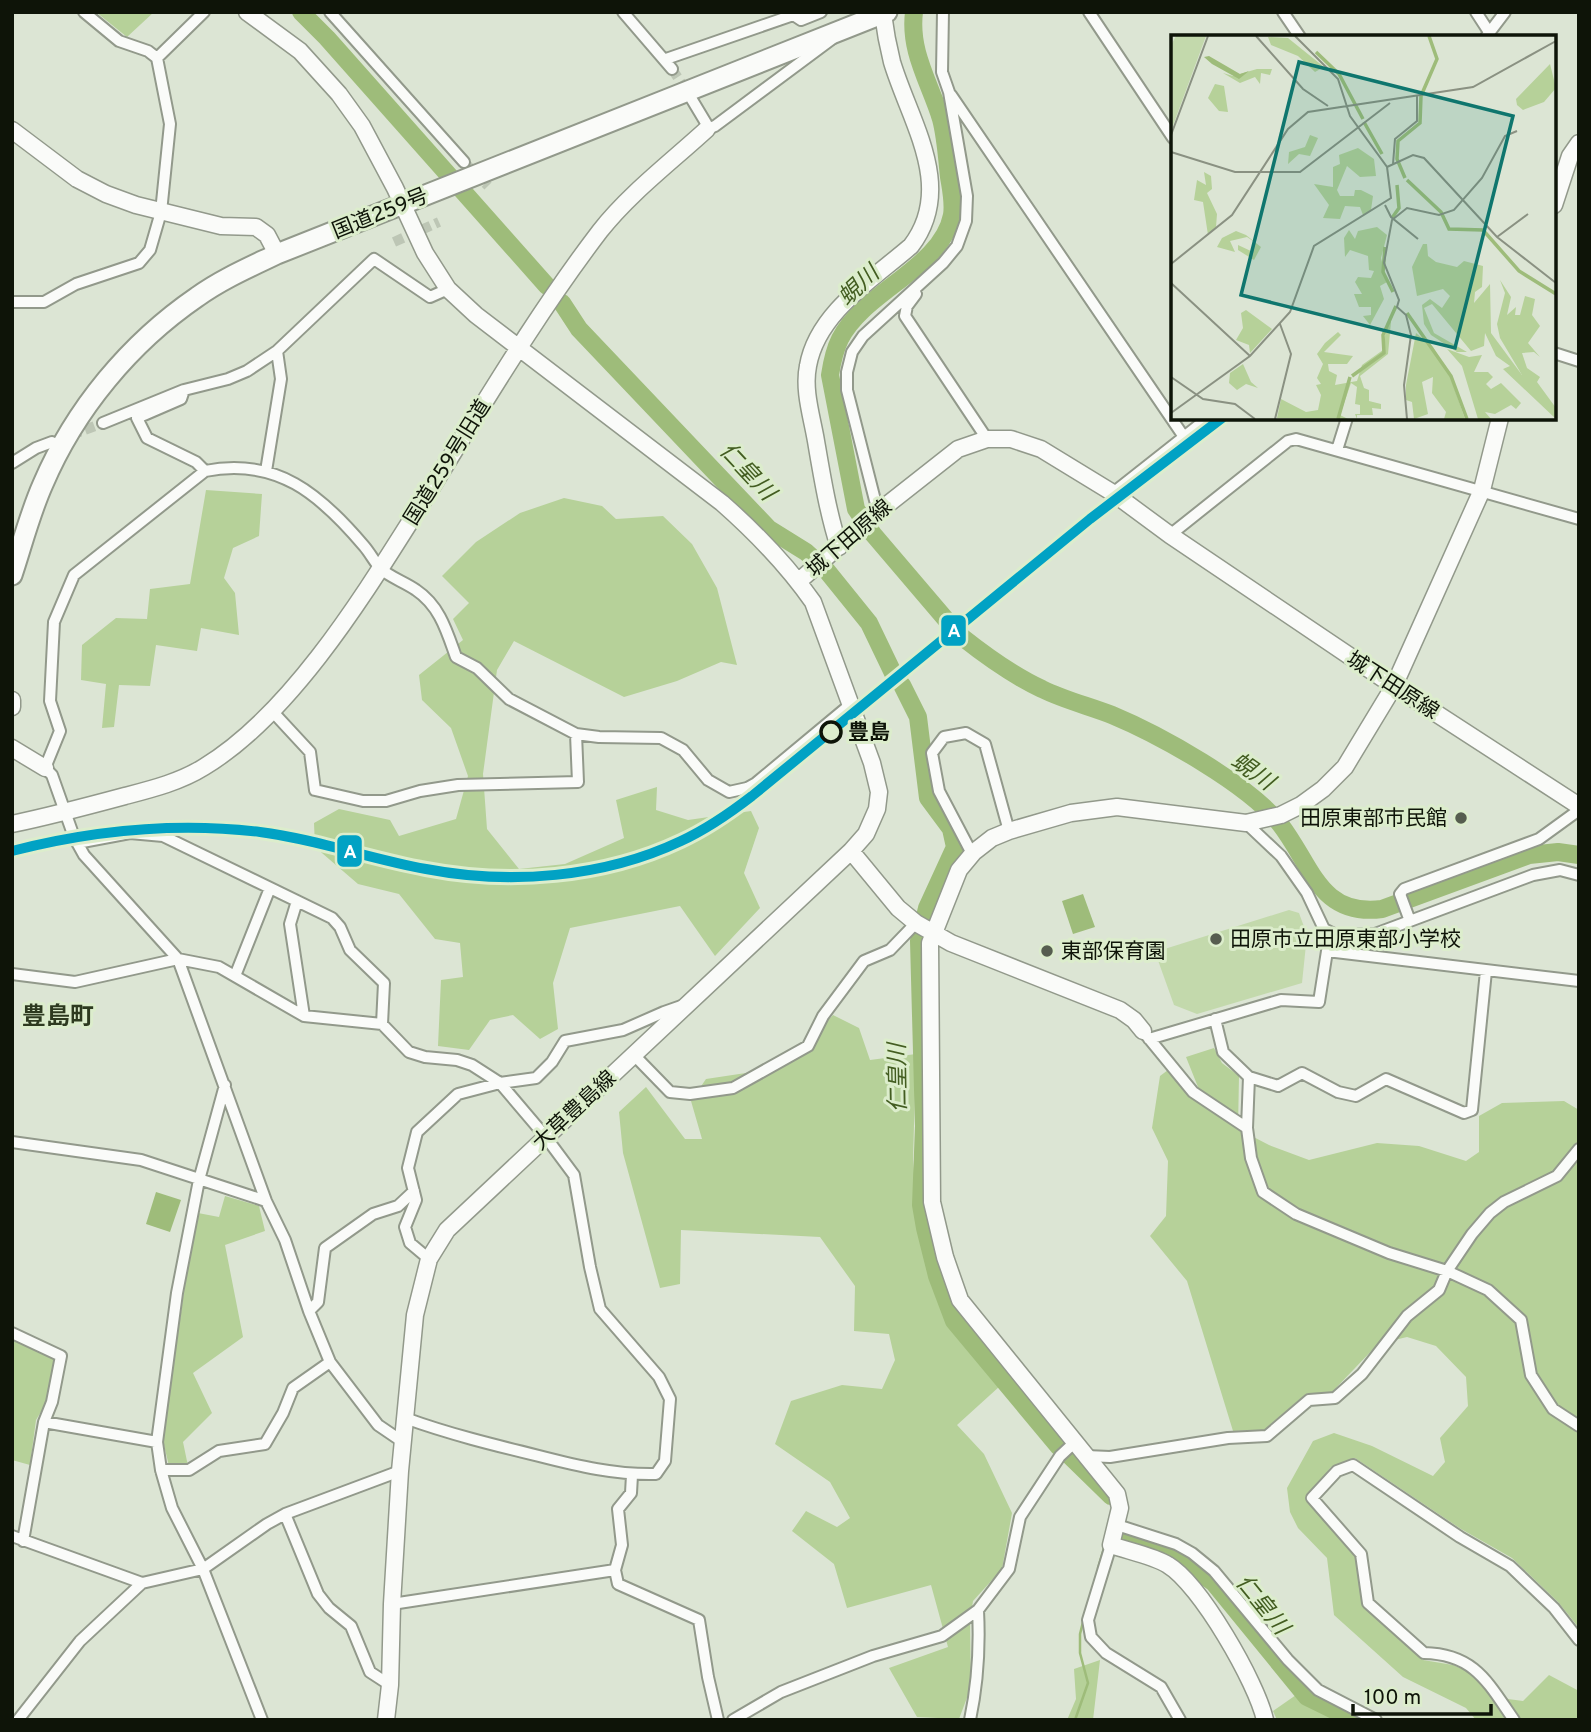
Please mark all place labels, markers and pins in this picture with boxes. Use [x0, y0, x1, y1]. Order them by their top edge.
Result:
place label: 豊島 [848, 720, 890, 747]
marker: 豊島 [820, 721, 842, 743]
place label: 田原東部市民館 [1300, 806, 1447, 833]
marker: 田原東部市民館 [1453, 810, 1469, 826]
place label: 田原市立田原東部小学校 [1230, 927, 1461, 954]
marker: 田原市立田原東部小学校 [1208, 931, 1224, 947]
place label: 東部保育園 [1061, 939, 1166, 966]
marker: 東部保育園 [1039, 943, 1055, 959]

